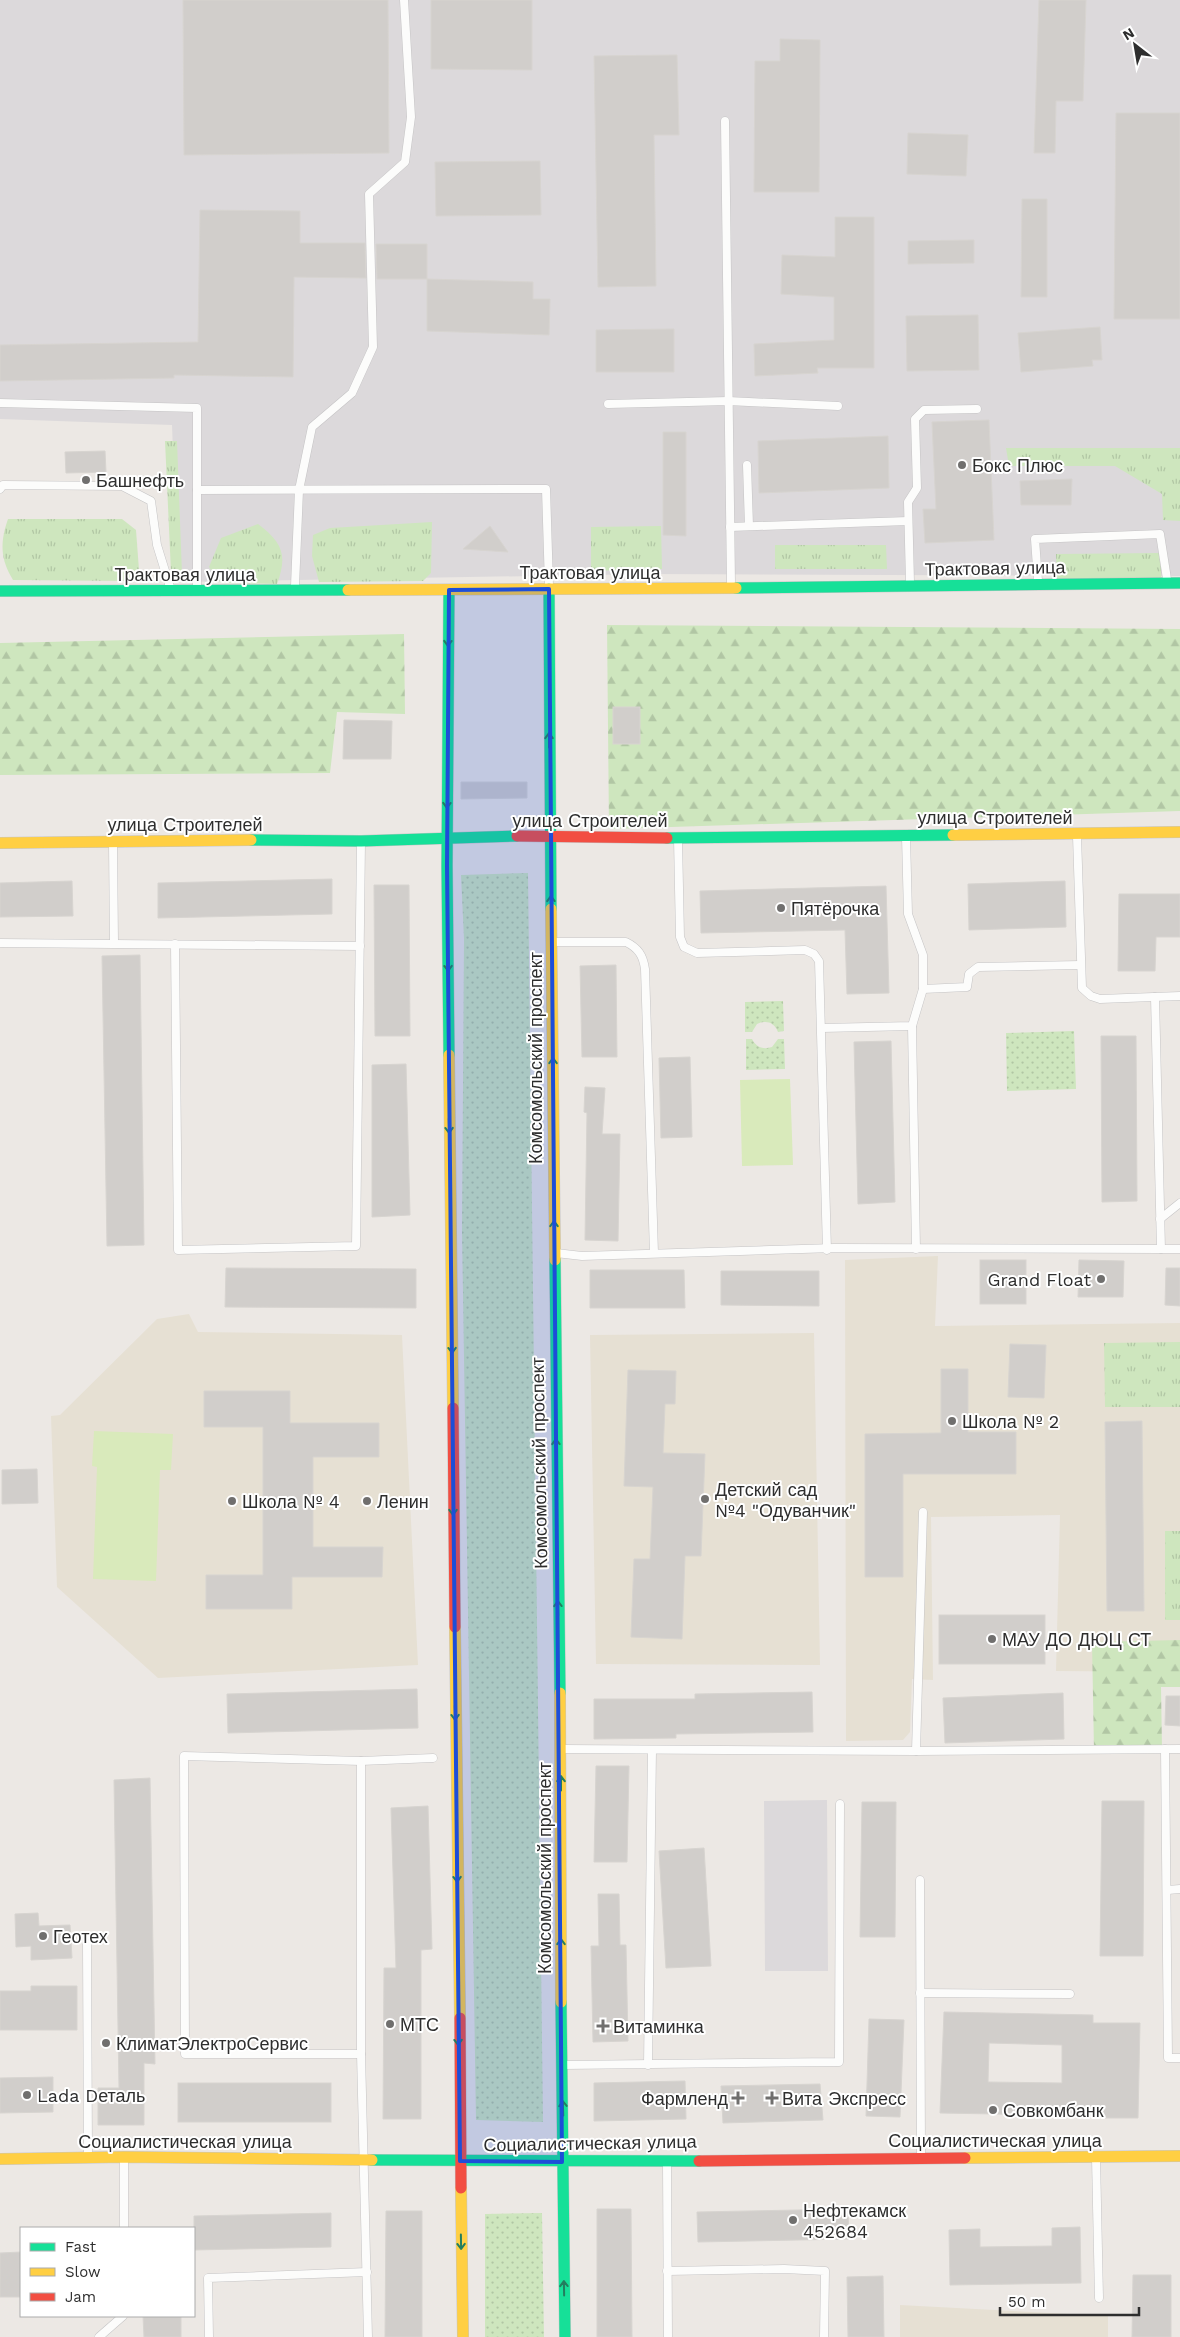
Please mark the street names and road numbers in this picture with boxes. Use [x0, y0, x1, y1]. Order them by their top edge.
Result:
street label: Трактовая улица [924, 556, 1067, 580]
street label: Трактовая улица [520, 562, 661, 583]
street label: Трактовая улица [115, 564, 256, 585]
street label: улица Строителей [918, 807, 1072, 828]
street label: улица Строителей [513, 810, 667, 831]
street label: улица Строителей [108, 814, 262, 835]
street label: Комсомольский проспект [525, 952, 546, 1164]
street label: Комсомольский проспект [527, 1357, 551, 1569]
street label: Комсомольский проспект [534, 1762, 555, 1974]
street label: Социалистическая улица [888, 2130, 1103, 2151]
street label: Социалистическая улица [78, 2131, 293, 2152]
street label: Социалистическая улица [483, 2131, 698, 2155]

